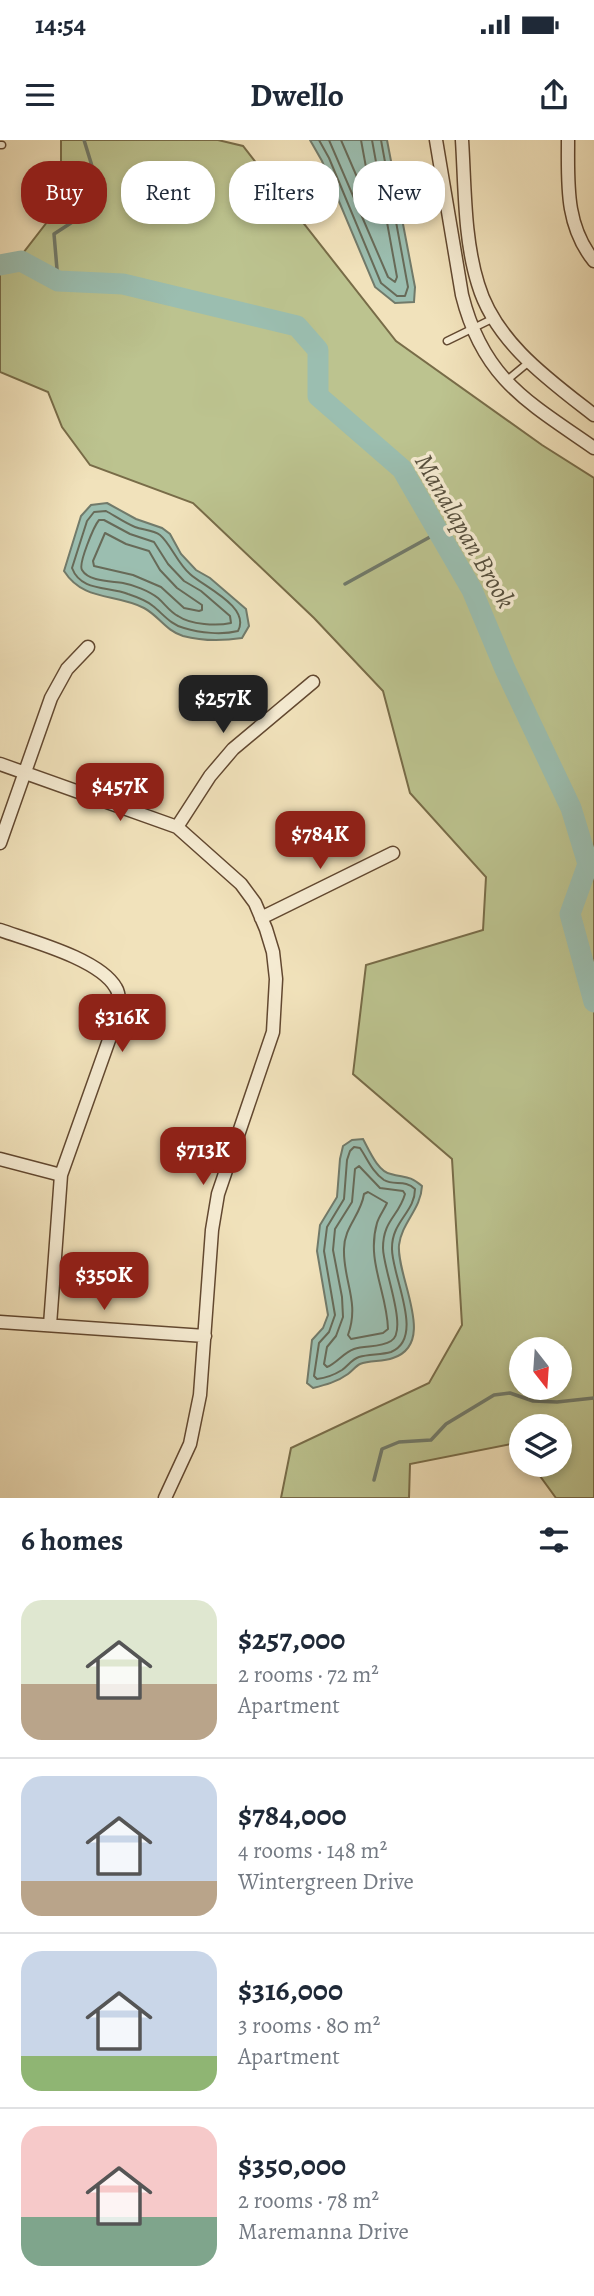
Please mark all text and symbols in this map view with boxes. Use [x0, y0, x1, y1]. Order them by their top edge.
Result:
text: 14:54 [35, 7, 86, 42]
text: Dwello [250, 73, 344, 117]
icon: menu [21, 76, 59, 114]
icon: share [535, 76, 573, 114]
chip: Buy [21, 161, 107, 224]
chip: Rent [121, 161, 215, 224]
chip: Filters [229, 161, 339, 224]
chip: New [353, 161, 445, 224]
water label: Manalapan Brook [407, 447, 523, 615]
pin: $257K [174, 676, 272, 735]
text: $257K [195, 682, 251, 713]
pin: $457K [71, 764, 169, 823]
text: $457K [92, 770, 148, 801]
pin: $784K [271, 812, 369, 871]
text: $784K [291, 818, 349, 849]
pin: $316K [73, 995, 171, 1054]
text: $316K [95, 1001, 149, 1032]
pin: $713K [154, 1128, 252, 1187]
text: $713K [176, 1134, 230, 1165]
pin: $350K [55, 1252, 153, 1312]
text: $350K [75, 1259, 133, 1290]
north arrow [509, 1337, 572, 1400]
map controls [509, 1337, 572, 1477]
button: layers [509, 1414, 572, 1477]
text: 6 homes [21, 1520, 123, 1560]
icon: filters [535, 1521, 573, 1559]
text: $257,000 [238, 1619, 345, 1659]
icon: home [77, 1628, 161, 1712]
text: 2 rooms · 72 m² [238, 1659, 379, 1690]
text: Apartment [238, 1690, 340, 1721]
text: $784,000 [238, 1795, 347, 1835]
icon: home [77, 1804, 161, 1888]
text: 4 rooms · 148 m² [238, 1835, 387, 1866]
text: Wintergreen Drive [238, 1866, 414, 1897]
text: $316,000 [238, 1970, 343, 2010]
icon: home [77, 1979, 161, 2063]
text: 3 rooms · 80 m² [238, 2010, 380, 2041]
text: Apartment [238, 2041, 340, 2072]
text: $350,000 [238, 2145, 346, 2185]
icon: home [77, 2154, 161, 2238]
text: 2 rooms · 78 m² [238, 2185, 379, 2216]
text: Maremanna Drive [238, 2216, 409, 2247]

